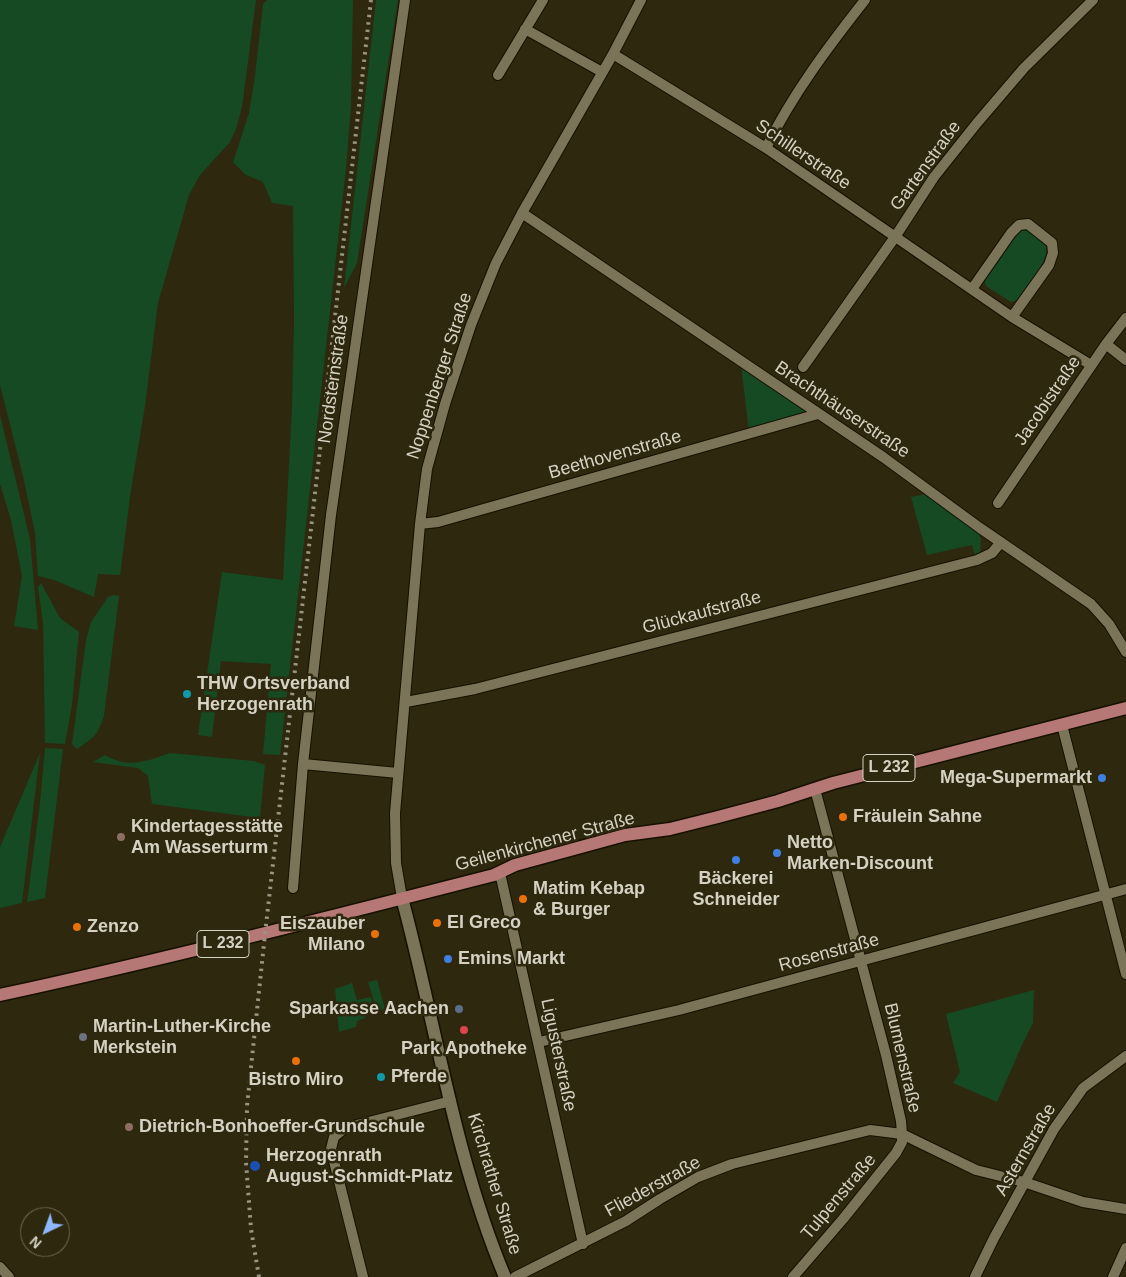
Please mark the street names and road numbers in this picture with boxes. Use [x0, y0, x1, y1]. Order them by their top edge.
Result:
street label: Schillerstraße [751, 115, 855, 195]
street label: Gartenstraße [886, 117, 966, 215]
street label: Noppenberger Straße [403, 290, 477, 462]
street label: Nordsternstraße [314, 313, 354, 445]
street label: Jacobistraße [1010, 352, 1086, 450]
street label: Brachthäuserstraße [770, 357, 914, 463]
street label: Beethovenstraße [546, 426, 684, 484]
street label: Glückaufstraße [640, 587, 764, 639]
road number: L 232 [863, 754, 915, 781]
street label: Geilenkirchener Straße [453, 808, 637, 876]
street label: Rosenstraße [776, 929, 882, 977]
road number: L 232 [197, 931, 249, 958]
street label: Ligusterstraße [535, 996, 581, 1114]
street label: Blumenstraße [879, 1001, 925, 1115]
street label: Asternstraße [991, 1100, 1061, 1200]
street label: Kirchrather Straße [462, 1111, 526, 1257]
street label: Tulpenstraße [797, 1150, 881, 1244]
street label: Fliederstraße [601, 1152, 705, 1222]

